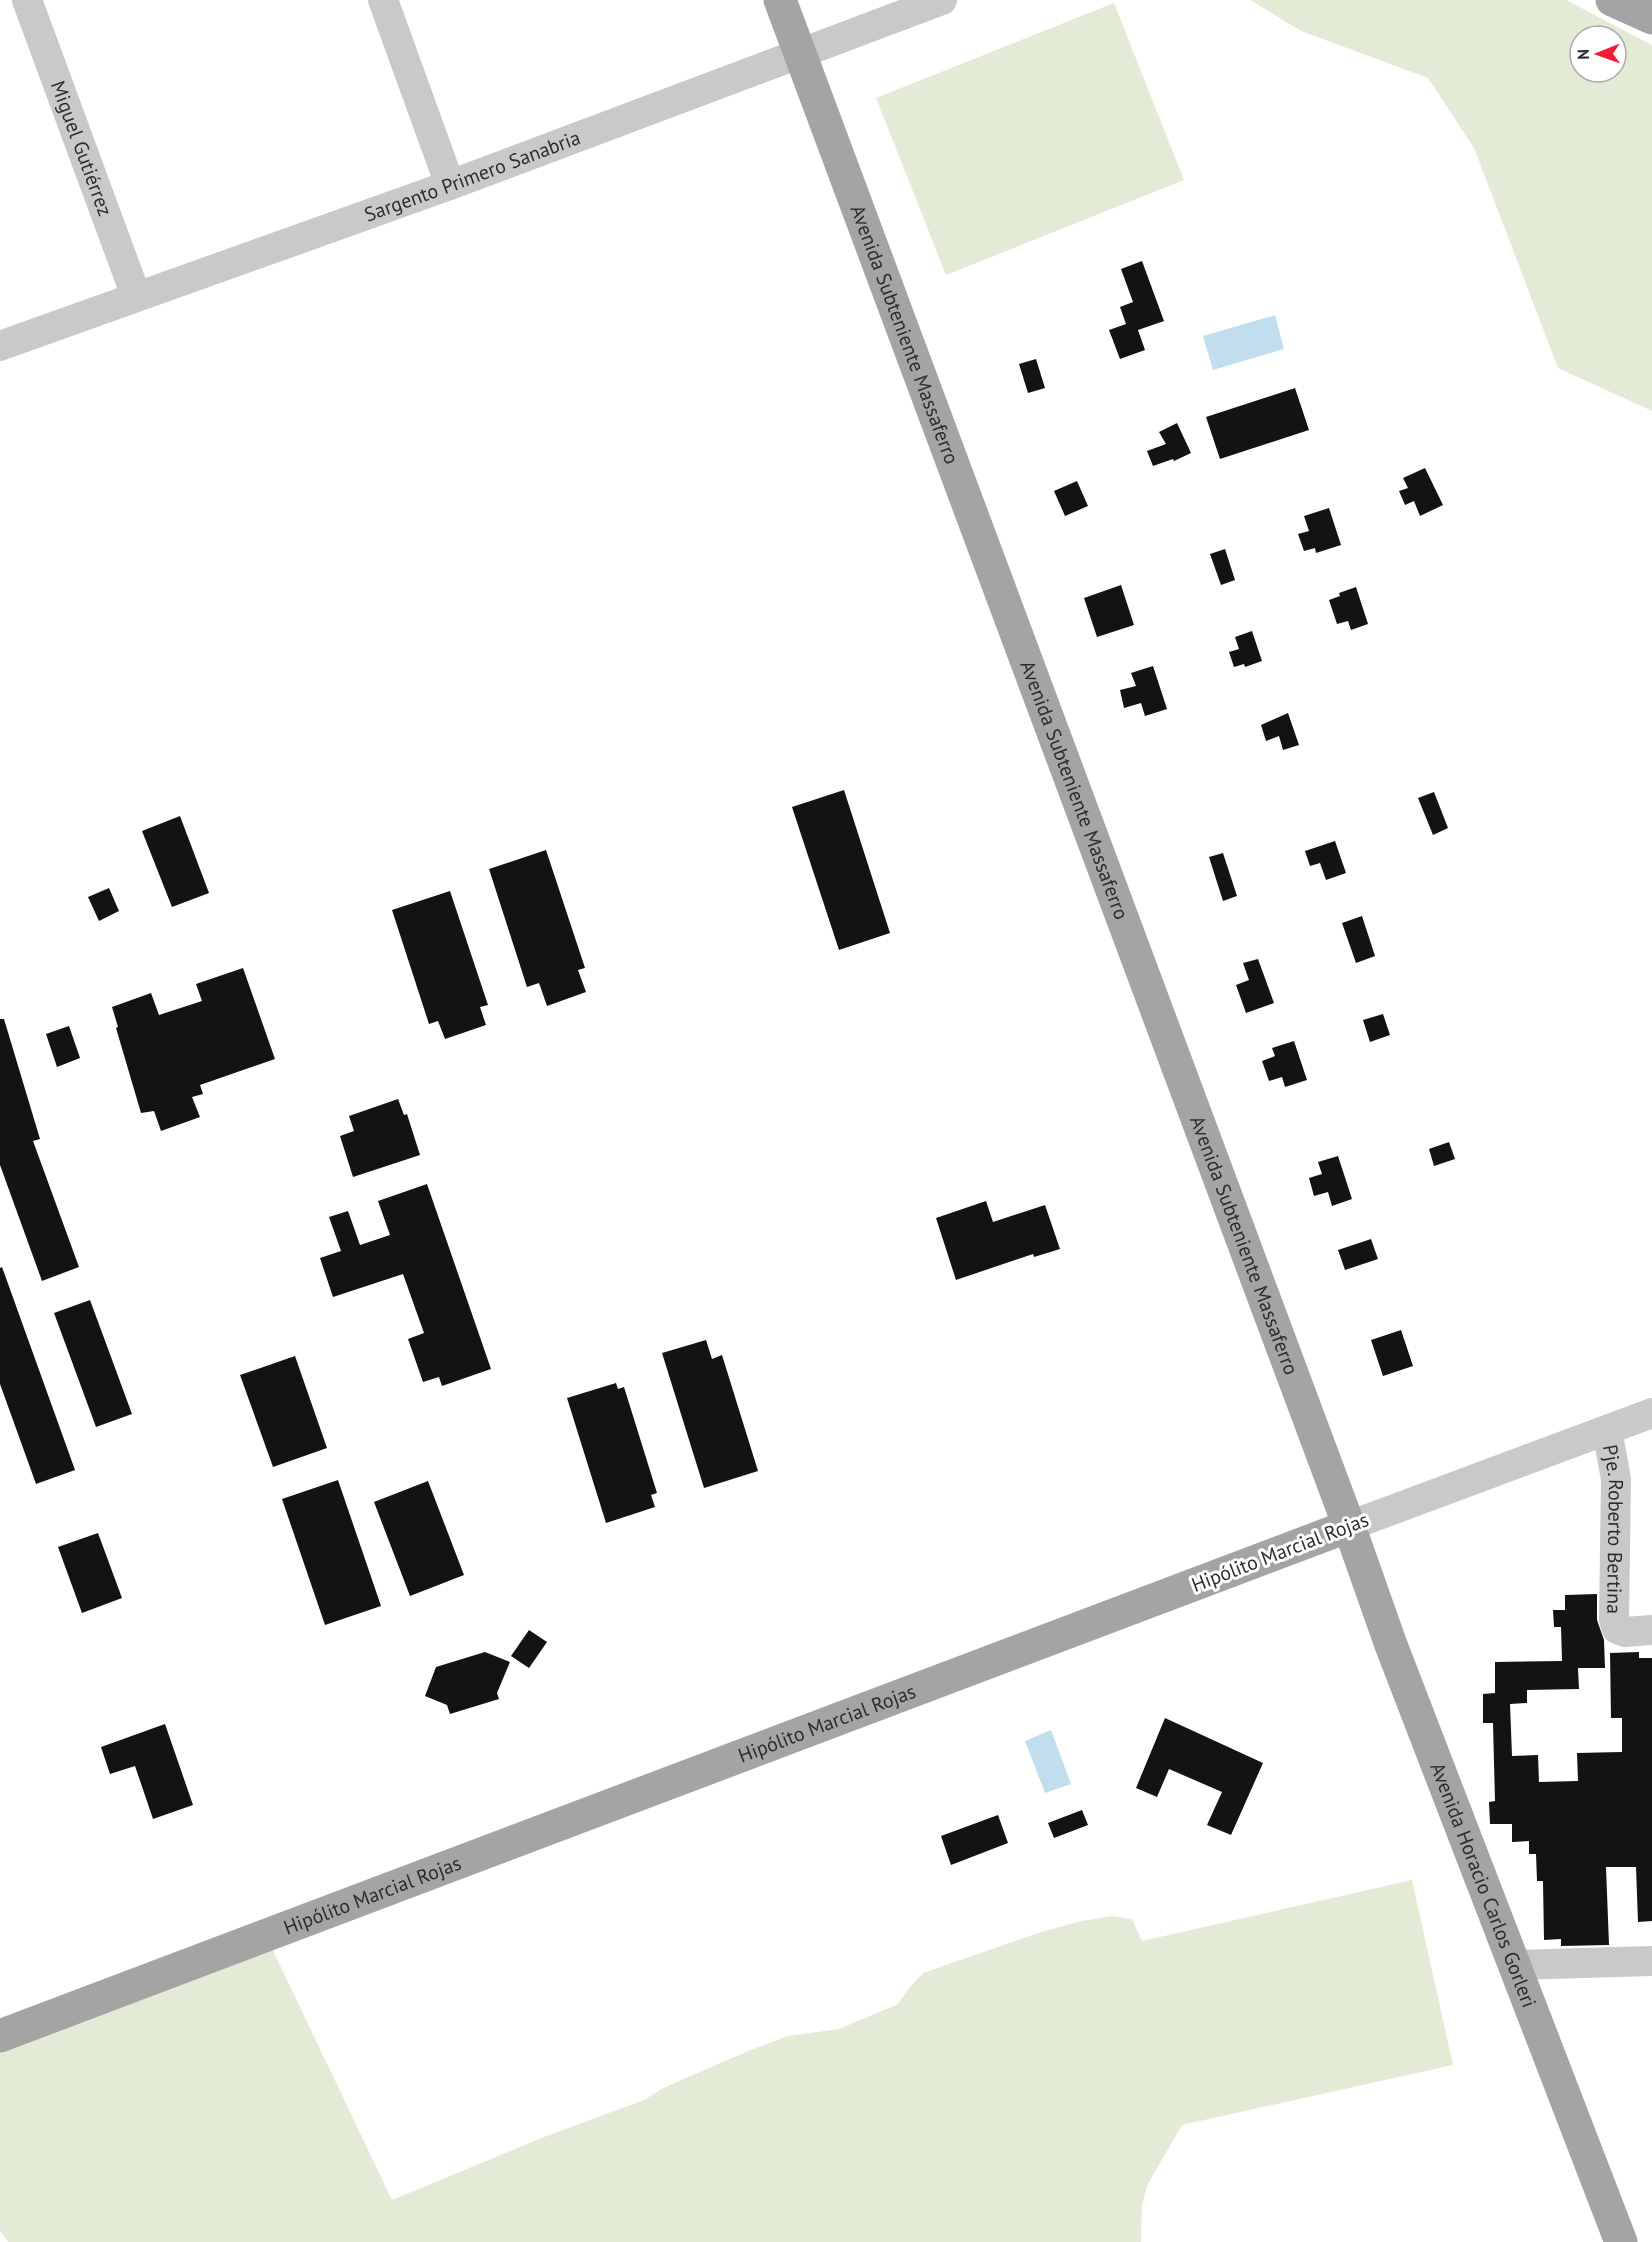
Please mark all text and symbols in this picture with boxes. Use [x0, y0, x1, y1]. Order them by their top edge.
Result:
north arrow [1568, 24, 1628, 84]
text: N [1573, 49, 1593, 60]
street label: Miguel Gutiérrez [45, 77, 118, 219]
street label: Sargento Primero Sanabria [361, 124, 584, 228]
street label: Avenida Subteniente Massaferro [845, 201, 965, 468]
street label: Avenida Subteniente Massaferro [1014, 657, 1135, 923]
street label: Avenida Subteniente Massaferro [1184, 1112, 1304, 1378]
street label: Pje. Roberto Bertina [1597, 1443, 1629, 1614]
street label: Hipólito Marcial Rojas [1188, 1506, 1372, 1598]
street label: Hipólito Marcial Rojas [734, 1678, 919, 1769]
street label: Avenida Horacio Carlos Gorleri [1424, 1759, 1542, 2011]
street label: Hipólito Marcial Rojas [280, 1850, 465, 1941]

